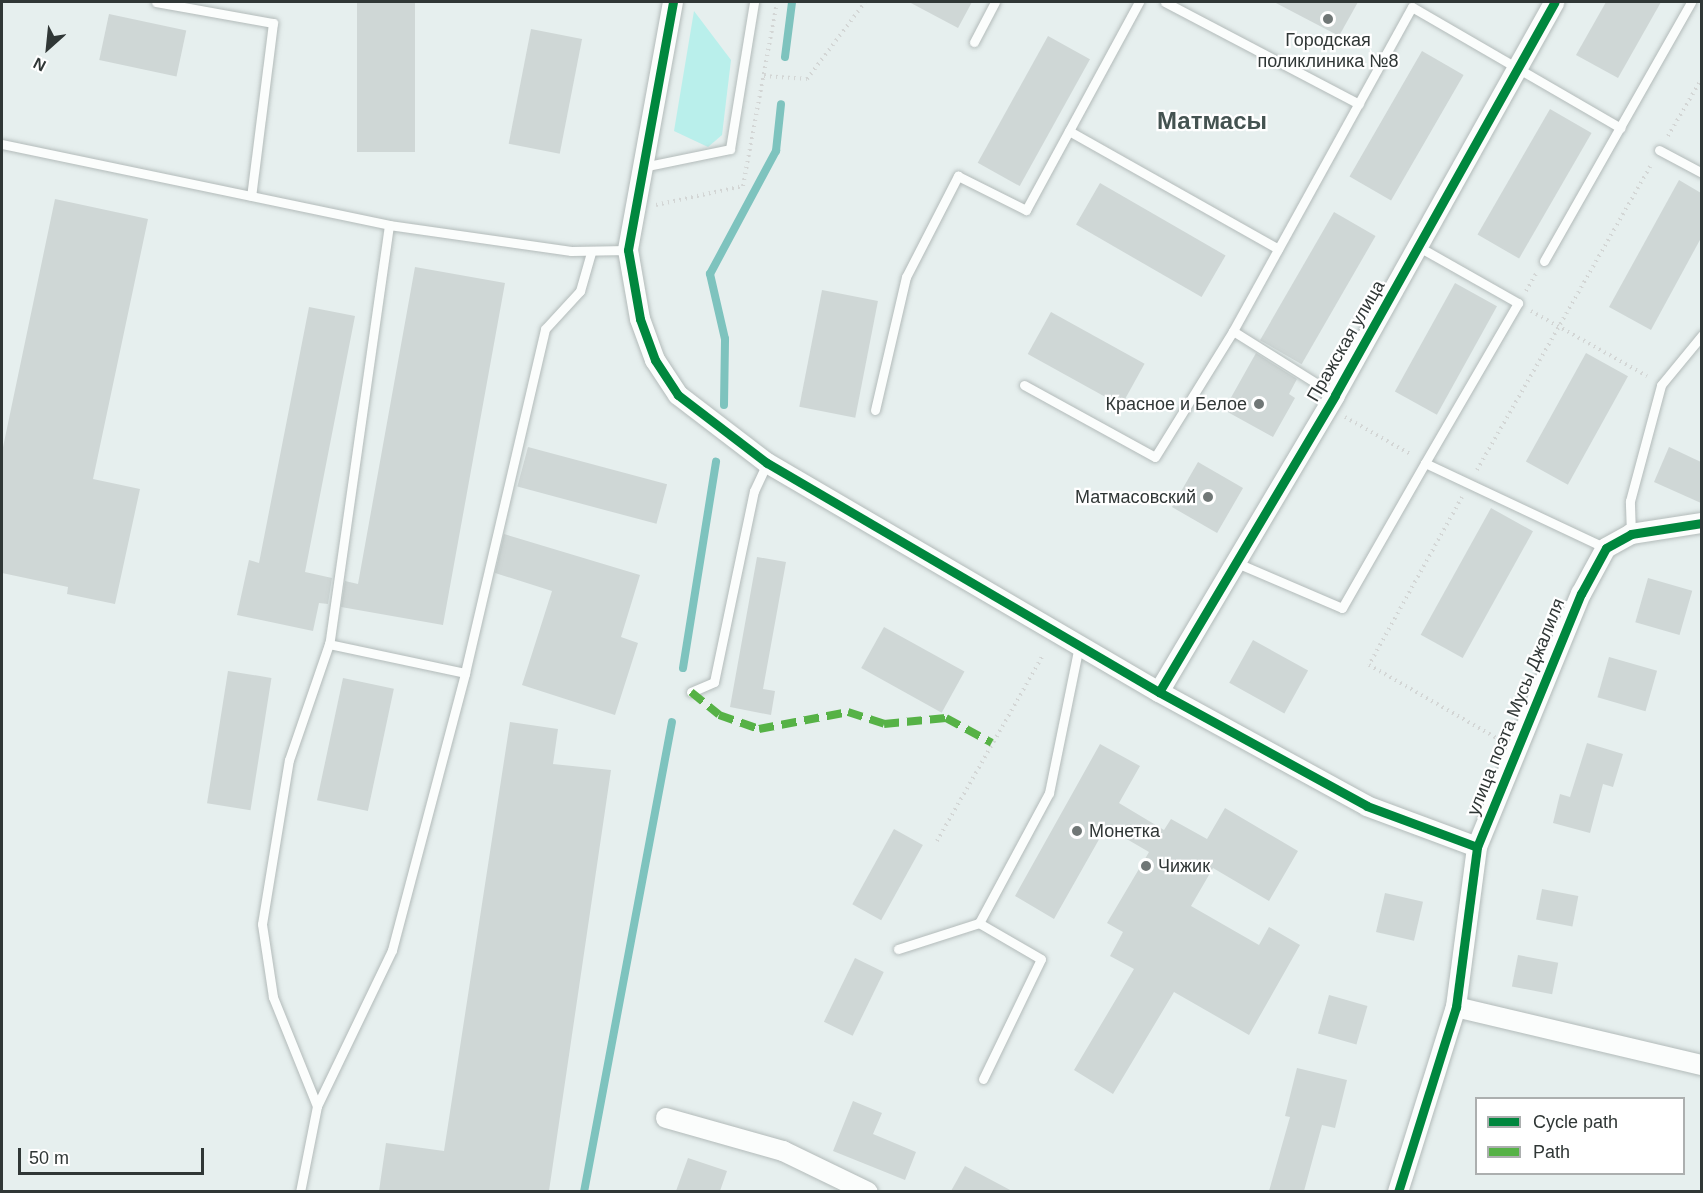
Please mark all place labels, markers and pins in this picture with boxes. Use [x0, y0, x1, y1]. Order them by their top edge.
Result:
marker: Городская поликлиника №8 [1319, 10, 1337, 28]
place label: Городская поликлиника №8 [1257, 30, 1399, 72]
place label: Красное и Белое [1106, 393, 1247, 415]
marker: Красное и Белое [1252, 397, 1266, 411]
place label: Матмасовский [1075, 486, 1196, 508]
marker: Матмасовский [1201, 490, 1215, 504]
place label: Монетка [1089, 820, 1160, 842]
marker: Монетка [1070, 824, 1084, 838]
place label: Чижик [1158, 855, 1210, 877]
marker: Чижик [1139, 859, 1153, 873]

